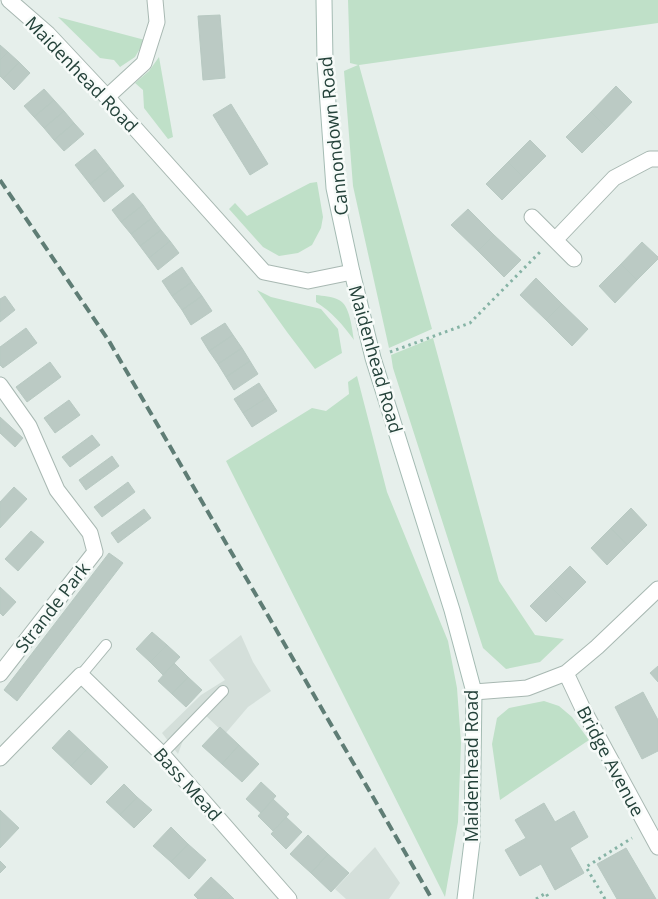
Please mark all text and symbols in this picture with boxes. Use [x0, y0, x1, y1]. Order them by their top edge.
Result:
street label: Maidenhead Road [20, 11, 144, 137]
street label: Cannondown Road [313, 55, 353, 217]
street label: Maidenhead Road [343, 282, 409, 436]
street label: Strande Park [9, 557, 95, 657]
street label: Maidenhead Road [459, 690, 483, 842]
street label: Bridge Avenue [572, 702, 650, 820]
street label: Bass Mead [149, 742, 227, 826]

